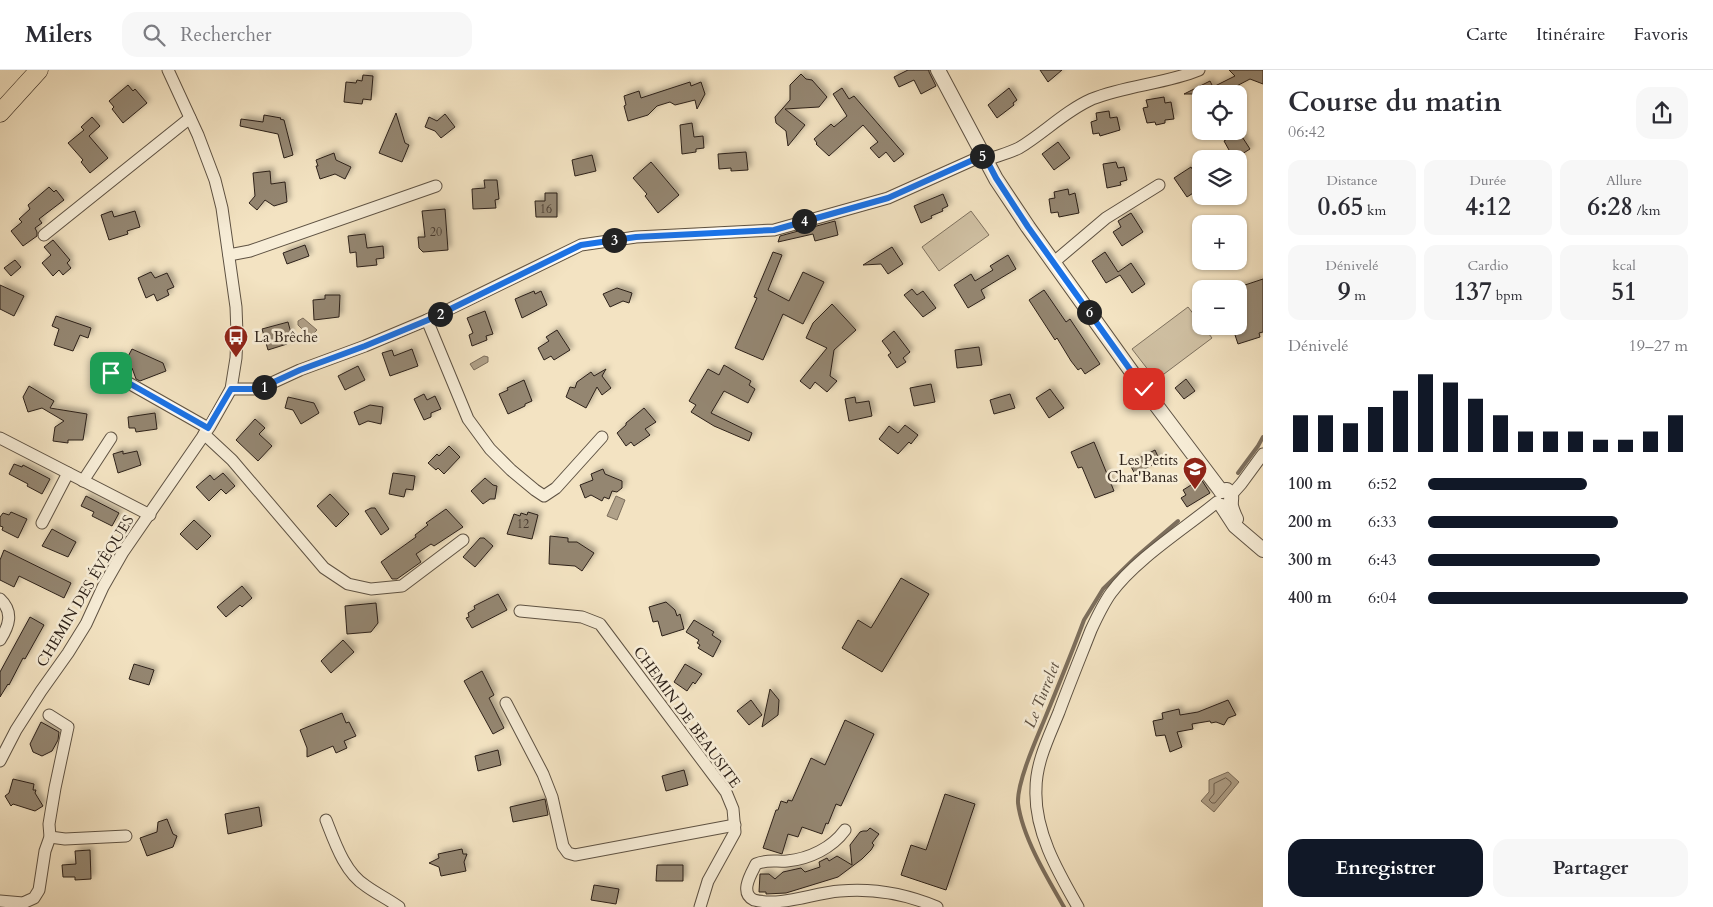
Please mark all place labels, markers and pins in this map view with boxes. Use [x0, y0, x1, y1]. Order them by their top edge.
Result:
pin: 5 [970, 144, 994, 168]
pin: 4 [792, 208, 816, 234]
pin: 3 [602, 228, 626, 252]
pin: 6 [1076, 300, 1102, 324]
pin: 2 [428, 302, 452, 326]
bus stop icon: La Brêche [223, 324, 249, 358]
place label: La Brêche [254, 327, 318, 347]
pin [90, 352, 132, 394]
pin [1123, 368, 1165, 410]
pin: 1 [252, 374, 276, 400]
place label: Les Petits Chat'Banas [1107, 450, 1178, 487]
school or university icon: Les Petits Chat'Banas [1182, 456, 1208, 490]

